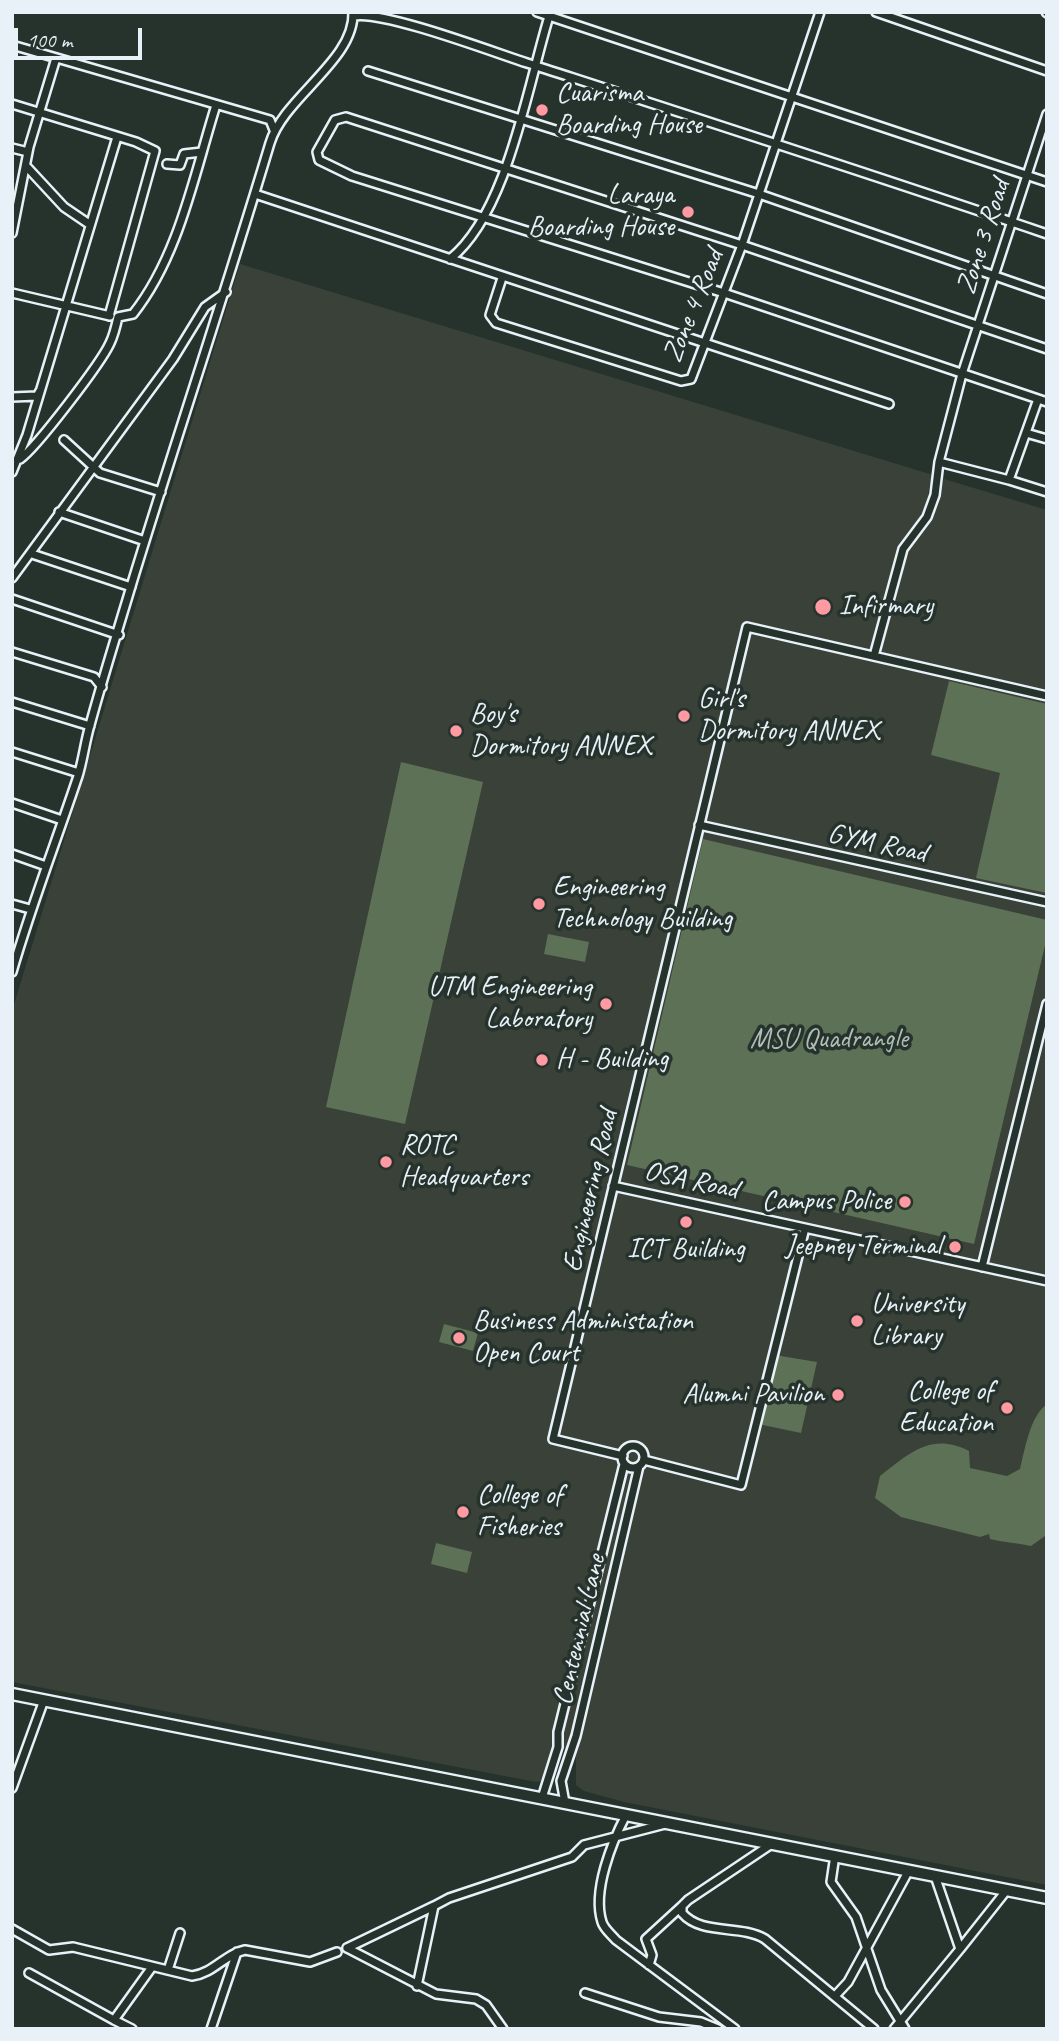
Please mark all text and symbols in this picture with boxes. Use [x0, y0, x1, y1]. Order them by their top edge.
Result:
scale bar [18, 14, 145, 58]
text: 100 m [27, 27, 72, 53]
place label: Cuarisma Boarding House [556, 77, 702, 143]
marker: Cuarisma Boarding House [534, 102, 550, 118]
street label: Zone 3 Road [950, 176, 1018, 298]
place label: Laraya Boarding House [528, 179, 674, 245]
marker: Laraya Boarding House [680, 204, 696, 220]
street label: Zone 4 Road [656, 245, 732, 367]
place label: Infirmary [839, 590, 933, 624]
marker: Infirmary [813, 597, 833, 617]
place label: Girl's Dormitory ANNEX [698, 683, 879, 749]
place label: Boy's Dormitory ANNEX [470, 698, 651, 764]
marker: Girl's Dormitory ANNEX [676, 708, 692, 724]
marker: Boy's Dormitory ANNEX [448, 723, 464, 739]
street label: GYM Road [825, 817, 929, 871]
place label: Engineering Technology Building [553, 871, 732, 937]
marker: Engineering Technology Building [531, 896, 547, 912]
place label: UTM Engineering Laboratory [428, 971, 592, 1037]
marker: UTM Engineering Laboratory [598, 996, 614, 1012]
park label: MSU Quadrangle [750, 1023, 908, 1057]
place label: H - Building [556, 1043, 668, 1077]
marker: H - Building [534, 1052, 550, 1068]
street label: Engineering Road [556, 1107, 626, 1275]
place label: ROTC Headquarters [400, 1129, 528, 1195]
marker: ROTC Headquarters [378, 1154, 394, 1170]
street label: OSA Road [641, 1155, 741, 1207]
place label: Campus Police [762, 1185, 891, 1219]
marker: Campus Police [897, 1194, 913, 1210]
marker: ICT Building [678, 1214, 694, 1230]
place label: Jeepney Terminal [785, 1230, 941, 1264]
place label: ICT Building [627, 1233, 745, 1267]
marker: Jeepney Terminal [947, 1239, 963, 1255]
place label: University Library [871, 1288, 964, 1354]
place label: Business Administation Open Court [473, 1305, 693, 1371]
marker: University Library [849, 1313, 865, 1329]
marker: Business Administation Open Court [451, 1330, 467, 1346]
place label: College of Education [899, 1375, 993, 1441]
place label: Alumni Pavilion [683, 1378, 824, 1412]
marker: Alumni Pavilion [830, 1387, 846, 1403]
marker: College of Education [999, 1400, 1015, 1416]
place label: College of Fisheries [477, 1479, 563, 1545]
marker: College of Fisheries [455, 1504, 471, 1520]
street label: Centennial Lane [546, 1552, 614, 1708]

